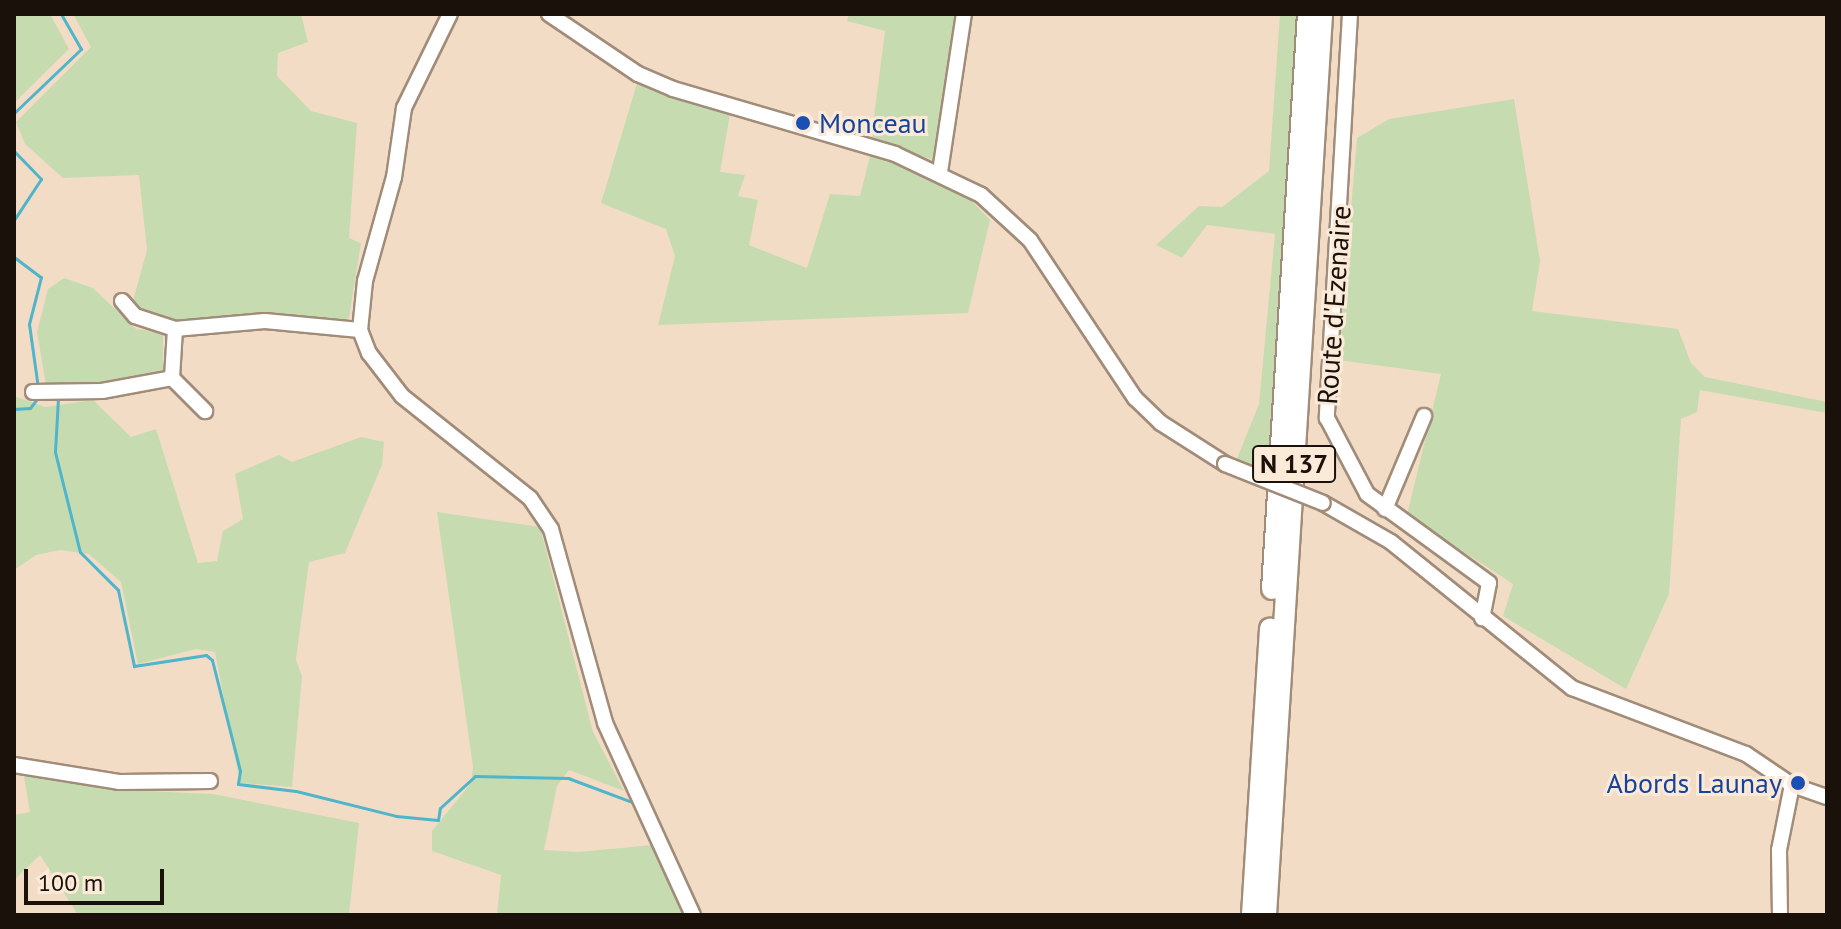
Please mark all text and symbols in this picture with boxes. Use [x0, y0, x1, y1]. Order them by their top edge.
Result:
place label: Monceau [819, 106, 927, 140]
marker: Monceau [794, 114, 812, 132]
street label: Route d'Ezenaire [1310, 204, 1358, 406]
road number: N 137 [1252, 442, 1336, 486]
place label: Abords Launay [1606, 766, 1782, 800]
marker: Abords Launay [1789, 774, 1807, 792]
scale bar [28, 853, 168, 903]
text: 100 m [38, 867, 103, 898]

